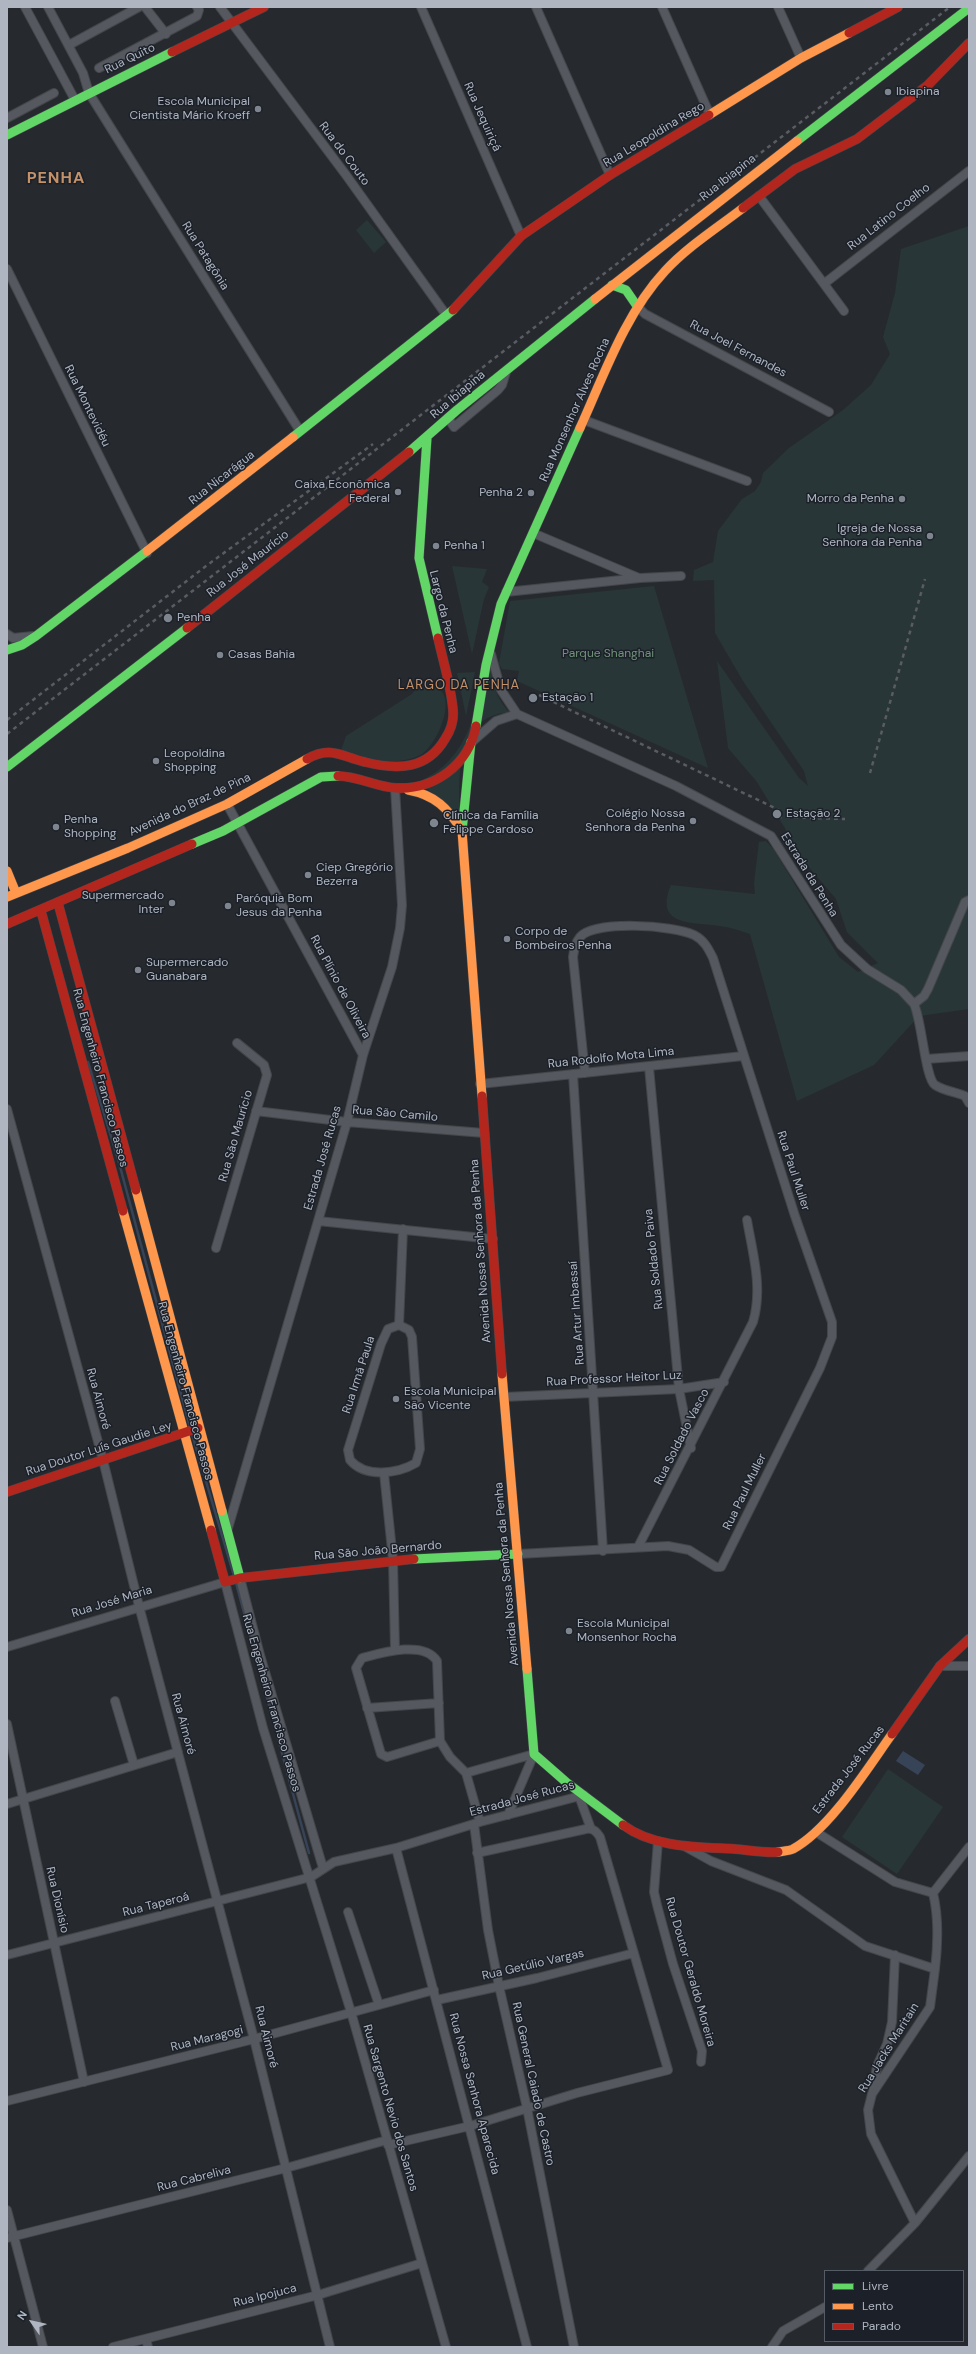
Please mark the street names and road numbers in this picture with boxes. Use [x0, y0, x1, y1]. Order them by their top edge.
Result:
street label: Rua Quito [102, 41, 158, 77]
street label: Rua Jequiriçá [460, 80, 504, 154]
street label: Rua Leopoldina Rego [601, 99, 707, 171]
street label: Rua do Couto [315, 119, 373, 189]
street label: Rua Ibiapina [697, 152, 759, 204]
street label: Rua Latino Coelho [845, 180, 933, 254]
street label: Rua Patagônia [178, 219, 232, 293]
street label: Rua Joel Fernandes [687, 317, 789, 381]
street label: Rua Monsenhor Alves Rocha [537, 336, 613, 484]
street label: Rua Montevidéu [61, 363, 113, 449]
street label: Rua Ibiapina [428, 368, 488, 422]
street label: Rua Nicarágua [186, 448, 258, 508]
street label: Rua José Maurício [204, 527, 292, 601]
street label: Largo da Penha [426, 569, 460, 655]
street label: Avenida do Braz de Pina [127, 770, 253, 840]
street label: Estrada da Penha [777, 830, 841, 920]
street label: Rua Plínio de Oliveira [307, 933, 373, 1041]
street label: Rua Engenheiro Francisco Passos [69, 987, 131, 1169]
street label: Rua Rodolfo Mota Lima [547, 1044, 675, 1072]
street label: Rua São Maurício [216, 1088, 256, 1184]
street label: Rua São Camilo [352, 1103, 438, 1125]
street label: Estrada José Rucas [301, 1104, 345, 1212]
street label: Rua Paul Muller [773, 1129, 813, 1213]
street label: Avenida Nossa Senhora da Penha [467, 1159, 495, 1343]
street label: Rua Soldado Paiva [642, 1208, 666, 1310]
street label: Rua Artur Imbassaí [566, 1261, 588, 1365]
street label: Rua Engenheiro Francisco Passos [154, 1300, 216, 1482]
street label: Rua Irmã Paula [340, 1334, 378, 1416]
street label: Rua Aimoré [83, 1367, 113, 1431]
street label: Rua Professor Heitor Luz [546, 1368, 682, 1390]
street label: Rua Soldado Vasco [651, 1386, 713, 1488]
street label: Rua Doutor Luís Gaudie Ley [24, 1419, 174, 1479]
street label: Rua Paul Muller [720, 1451, 770, 1533]
street label: Avenida Nossa Senhora da Penha [492, 1482, 522, 1666]
street label: Rua São João Bernardo [313, 1538, 443, 1564]
street label: Rua José Maria [70, 1583, 154, 1621]
street label: Rua Engenheiro Francisco Passos [239, 1612, 303, 1794]
street label: Rua Aimoré [168, 1692, 198, 1756]
street label: Estrada José Rucas [810, 1723, 888, 1817]
street label: Estrada José Rucas [468, 1778, 576, 1820]
street label: Rua Dionísio [42, 1865, 72, 1935]
street label: Rua Taperoá [121, 1890, 191, 1920]
street label: Rua Doutor Geraldo Moreira [662, 1896, 718, 2048]
street label: Rua Getúlio Vargas [481, 1946, 585, 1984]
street label: Rua General Caiado de Castro [509, 2001, 557, 2167]
street label: Rua Jacks Maritain [856, 2001, 922, 2095]
street label: Rua Aimoré [251, 2004, 281, 2070]
street label: Rua Nossa Senhora Aparecida [445, 2012, 503, 2176]
street label: Rua Maragogi [169, 2023, 245, 2055]
street label: Rua Sargento Nevio dos Santos [359, 2023, 421, 2193]
street label: Rua Cabreliva [156, 2163, 232, 2195]
street label: Rua Ipojuca [232, 2281, 298, 2311]

